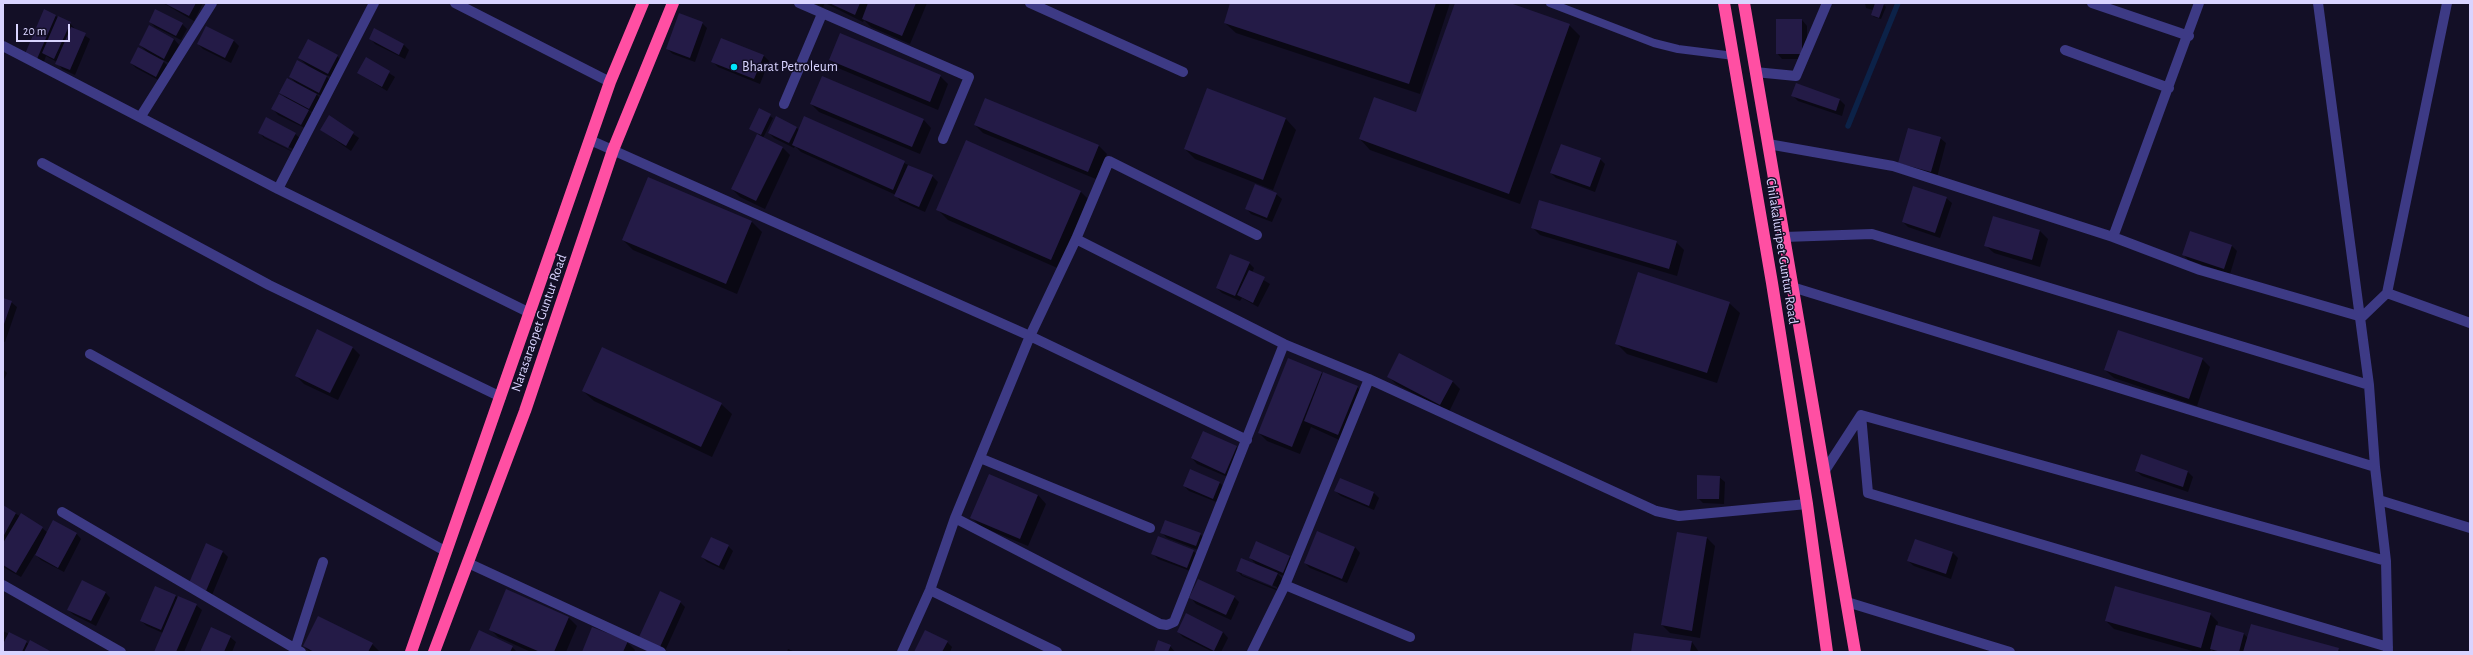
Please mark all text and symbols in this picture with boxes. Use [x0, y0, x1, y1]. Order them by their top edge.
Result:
scale bar [18, 16, 72, 42]
text: 20 m [23, 25, 46, 37]
place label: Bharat Petroleum [742, 59, 838, 75]
marker: Bharat Petroleum [729, 62, 739, 72]
street label: Chilakaluripet Guntur Road [1762, 177, 1802, 325]
street label: Narasaraopet Guntur Road [508, 252, 570, 394]

